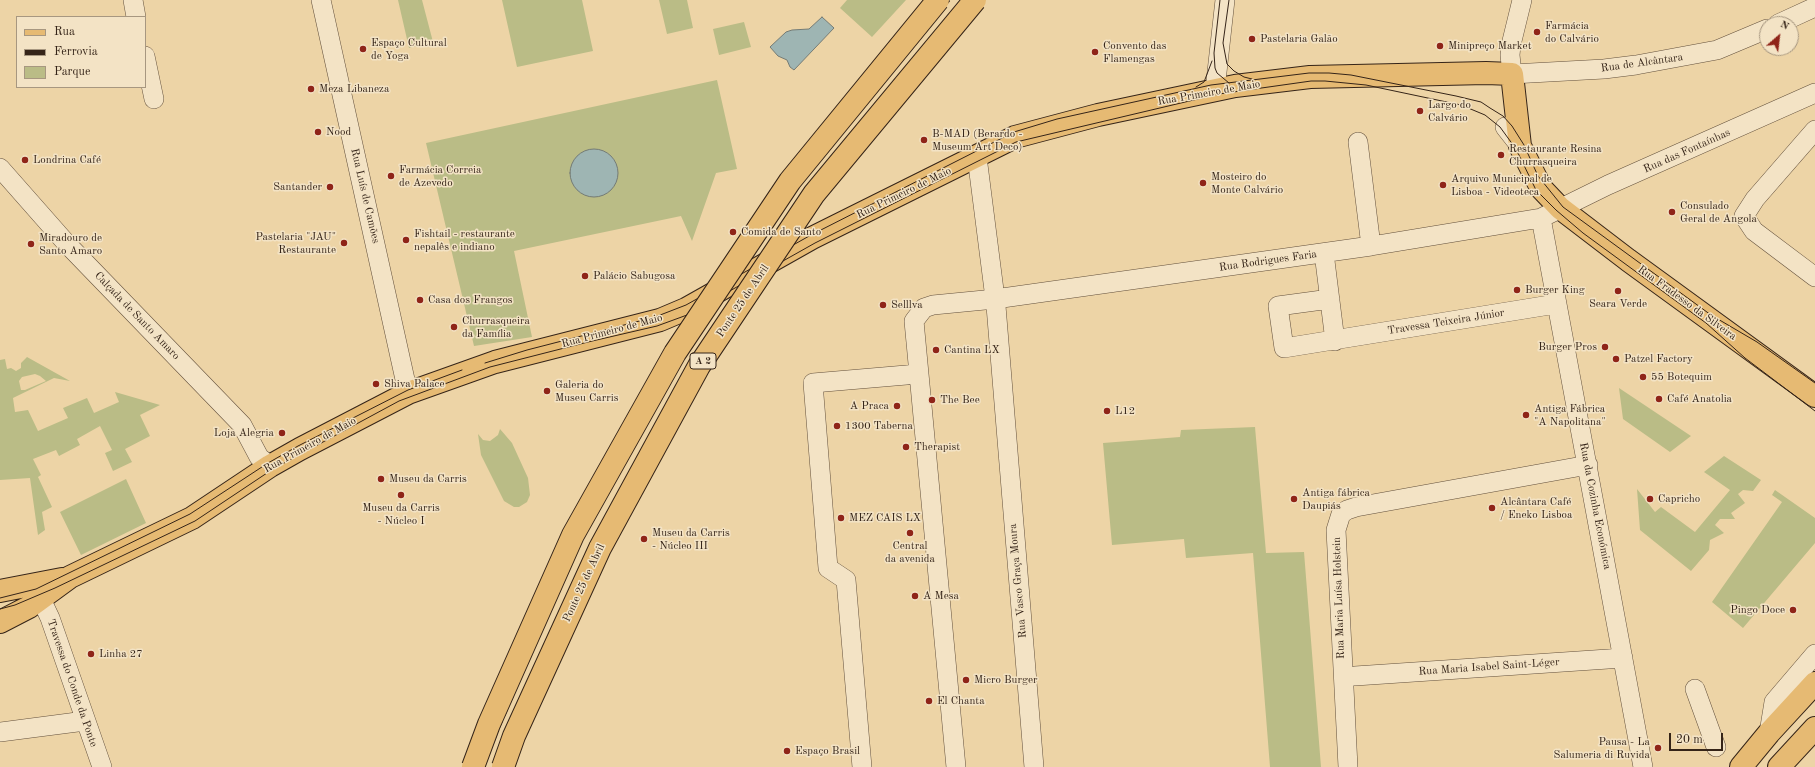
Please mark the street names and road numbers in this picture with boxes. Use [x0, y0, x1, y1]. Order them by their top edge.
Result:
street label: Rua de Alcântara [1600, 51, 1684, 75]
street label: Rua Primeiro de Maio [1157, 77, 1261, 109]
street label: Rua das Fontaínhas [1642, 126, 1732, 176]
street label: Rua Luís de Camões [348, 147, 382, 245]
street label: Rua Primeiro de Maio [854, 164, 954, 222]
street label: Rua Rodrigues Faria [1218, 248, 1318, 274]
street label: Ponte 25 de Abril [714, 262, 772, 340]
street label: Rua Fradesso da Silveira [1635, 263, 1739, 343]
street label: Calçada de Santo Amaro [92, 269, 182, 363]
street label: Travessa Teixeira Júnior [1387, 306, 1505, 338]
street label: Rua Primeiro de Maio [560, 311, 664, 351]
road number: A 2 [690, 353, 716, 369]
street label: Rua Primeiro de Maio [261, 414, 359, 476]
street label: Rua da Cozinha Económica [1576, 442, 1614, 570]
street label: Rua Vasco Graça Moura [1006, 523, 1030, 639]
street label: Rua Maria Luísa Holstein [1330, 537, 1348, 659]
street label: Ponte 25 de Abril [560, 542, 608, 624]
street label: Travessa do Conde da Ponte [44, 617, 100, 749]
street label: Rua Maria Isabel Saint-Léger [1418, 655, 1560, 679]

